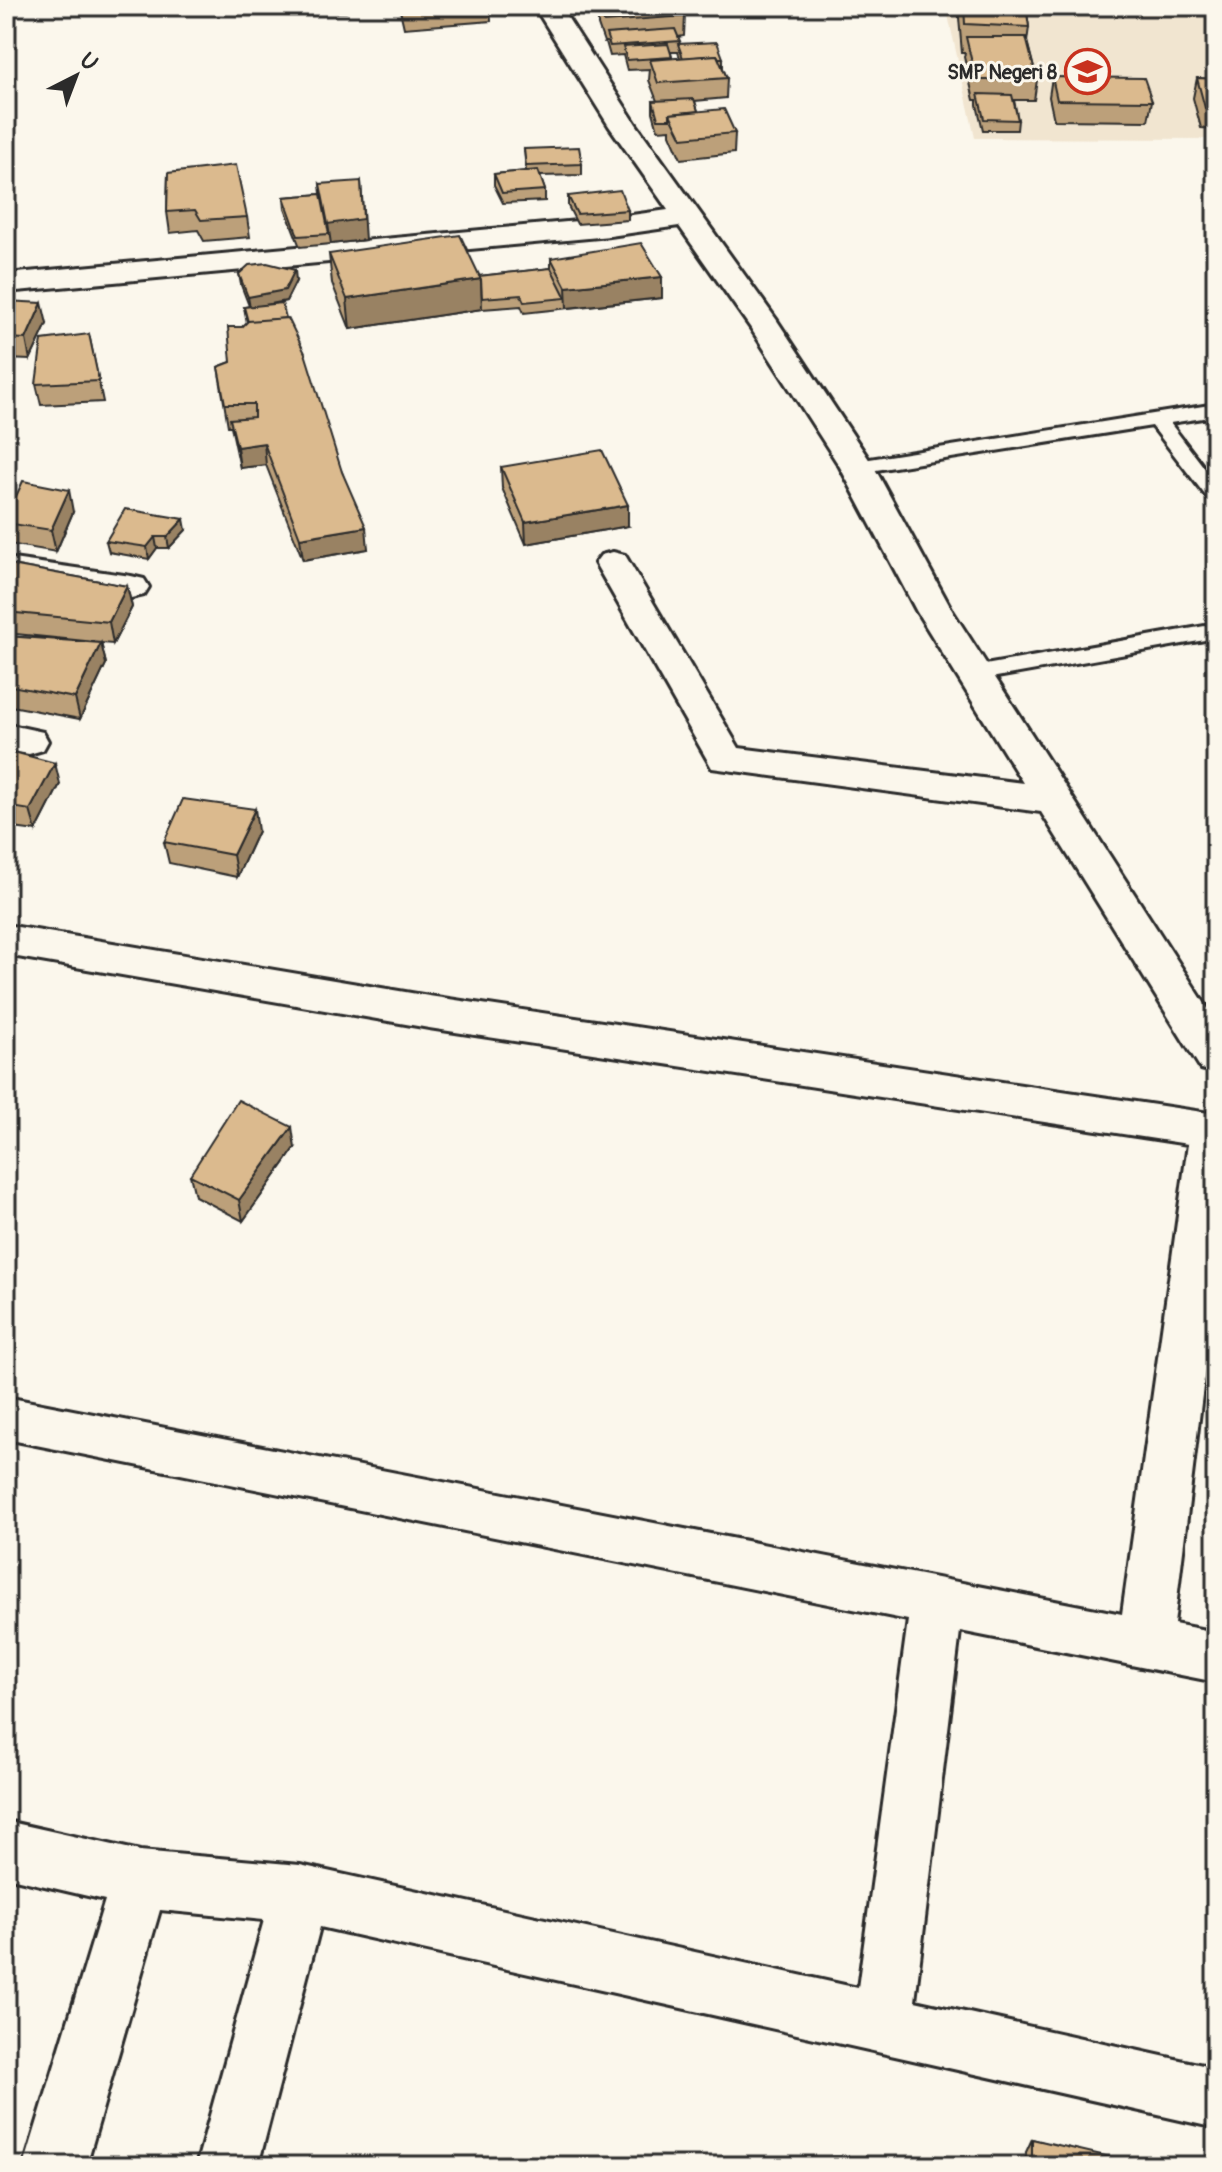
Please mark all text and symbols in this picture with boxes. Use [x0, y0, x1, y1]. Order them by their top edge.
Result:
north arrow [36, 36, 116, 116]
text: U [74, 47, 103, 77]
school or university icon: SMP Negeri 8 [1064, 48, 1112, 96]
place label: SMP Negeri 8 [947, 60, 1057, 85]

